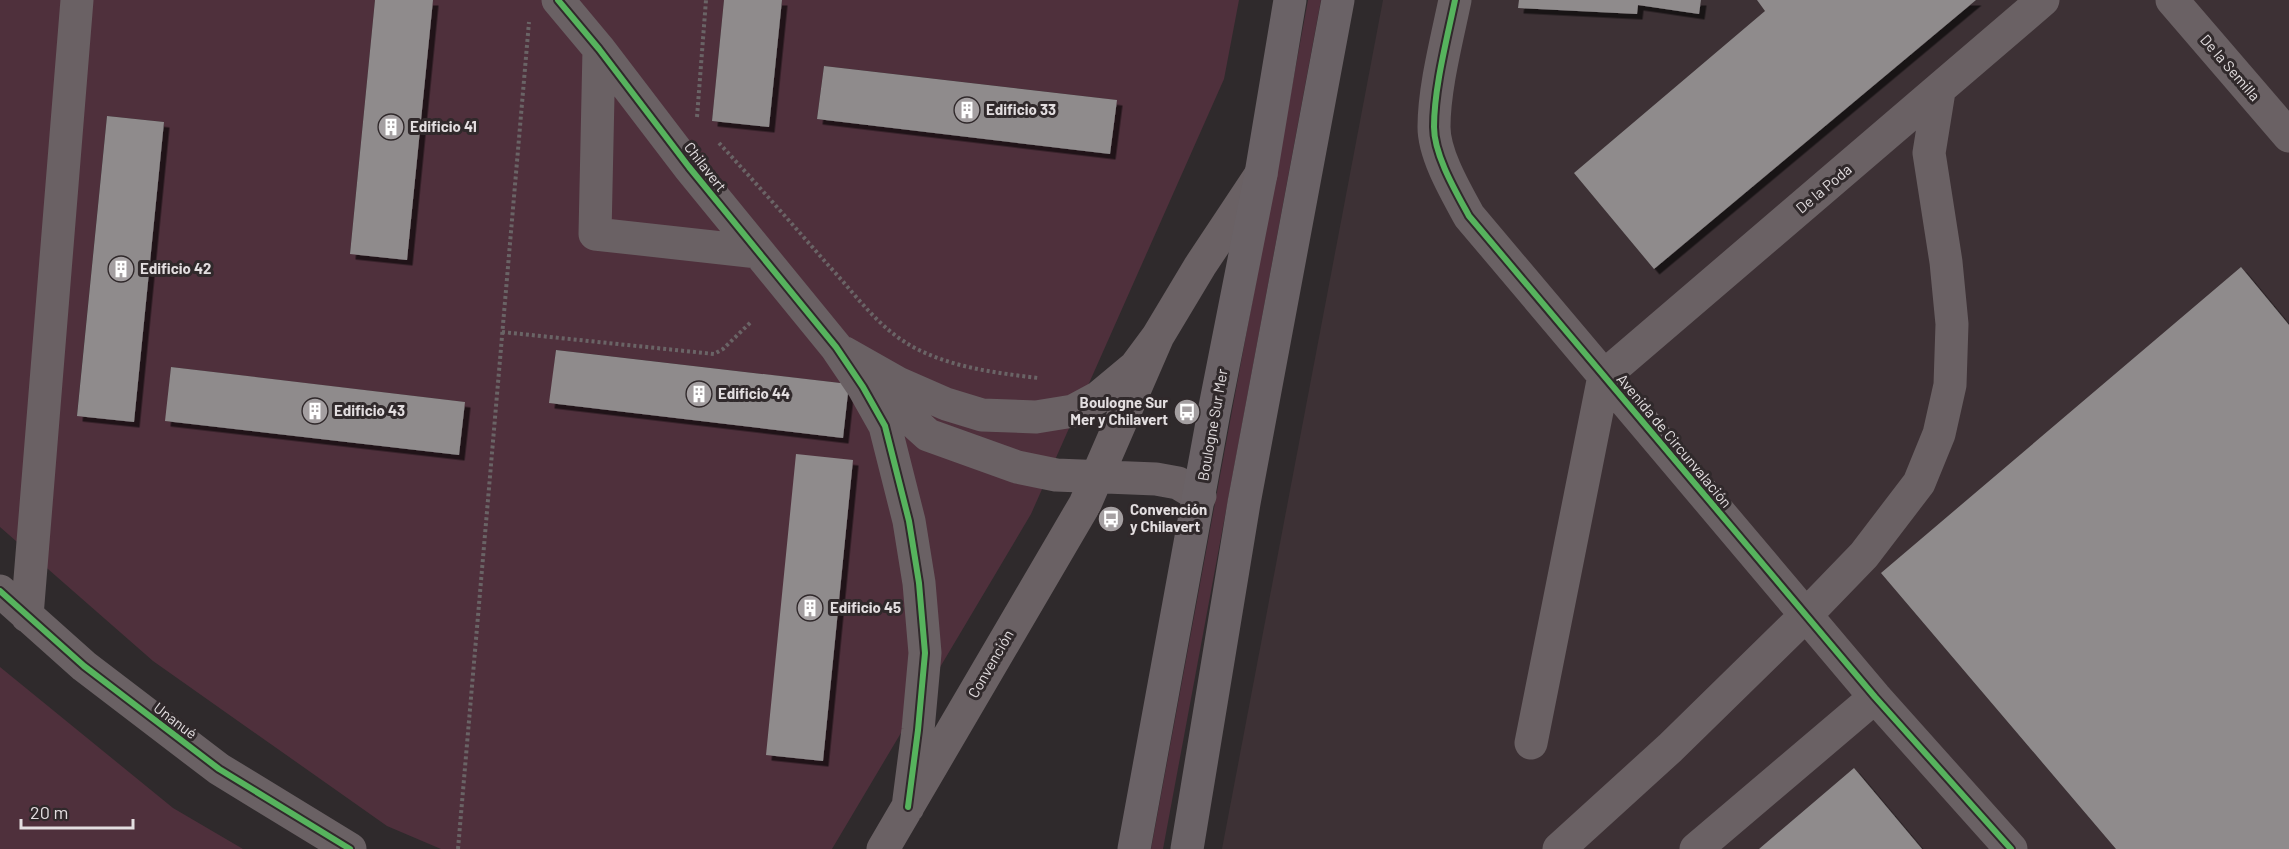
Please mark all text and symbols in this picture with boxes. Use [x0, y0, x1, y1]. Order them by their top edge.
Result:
street label: De la Semilla [2197, 31, 2264, 104]
building icon: Edificio 33 [952, 95, 982, 125]
place label: Edificio 33 [986, 100, 1056, 118]
building icon: Edificio 41 [376, 112, 406, 142]
place label: Edificio 41 [410, 117, 477, 135]
street label: Chilavert [681, 138, 731, 195]
street label: De la Poda [1792, 160, 1855, 217]
building icon: Edificio 42 [106, 254, 136, 284]
place label: Edificio 42 [140, 259, 211, 277]
street label: Boulogne Sur Mer [1193, 367, 1231, 482]
street label: Avenida de Circunvalación [1614, 370, 1736, 511]
building icon: Edificio 44 [684, 379, 714, 409]
place label: Edificio 44 [718, 384, 790, 402]
place label: Boulogne Sur Mer y Chilavert [1070, 393, 1168, 428]
building icon: Edificio 43 [300, 396, 330, 426]
bus stop icon: Boulogne Sur Mer y Chilavert [1172, 397, 1202, 427]
place label: Edificio 43 [334, 401, 405, 419]
place label: Convención y Chilavert [1130, 500, 1207, 535]
bus stop icon: Convención y Chilavert [1096, 504, 1126, 534]
building icon: Edificio 45 [795, 593, 825, 623]
place label: Edificio 45 [830, 598, 901, 616]
street label: Convención [963, 626, 1017, 701]
street label: Unanué [150, 698, 201, 742]
scale bar [21, 792, 134, 830]
text: 20 m [30, 801, 68, 823]

